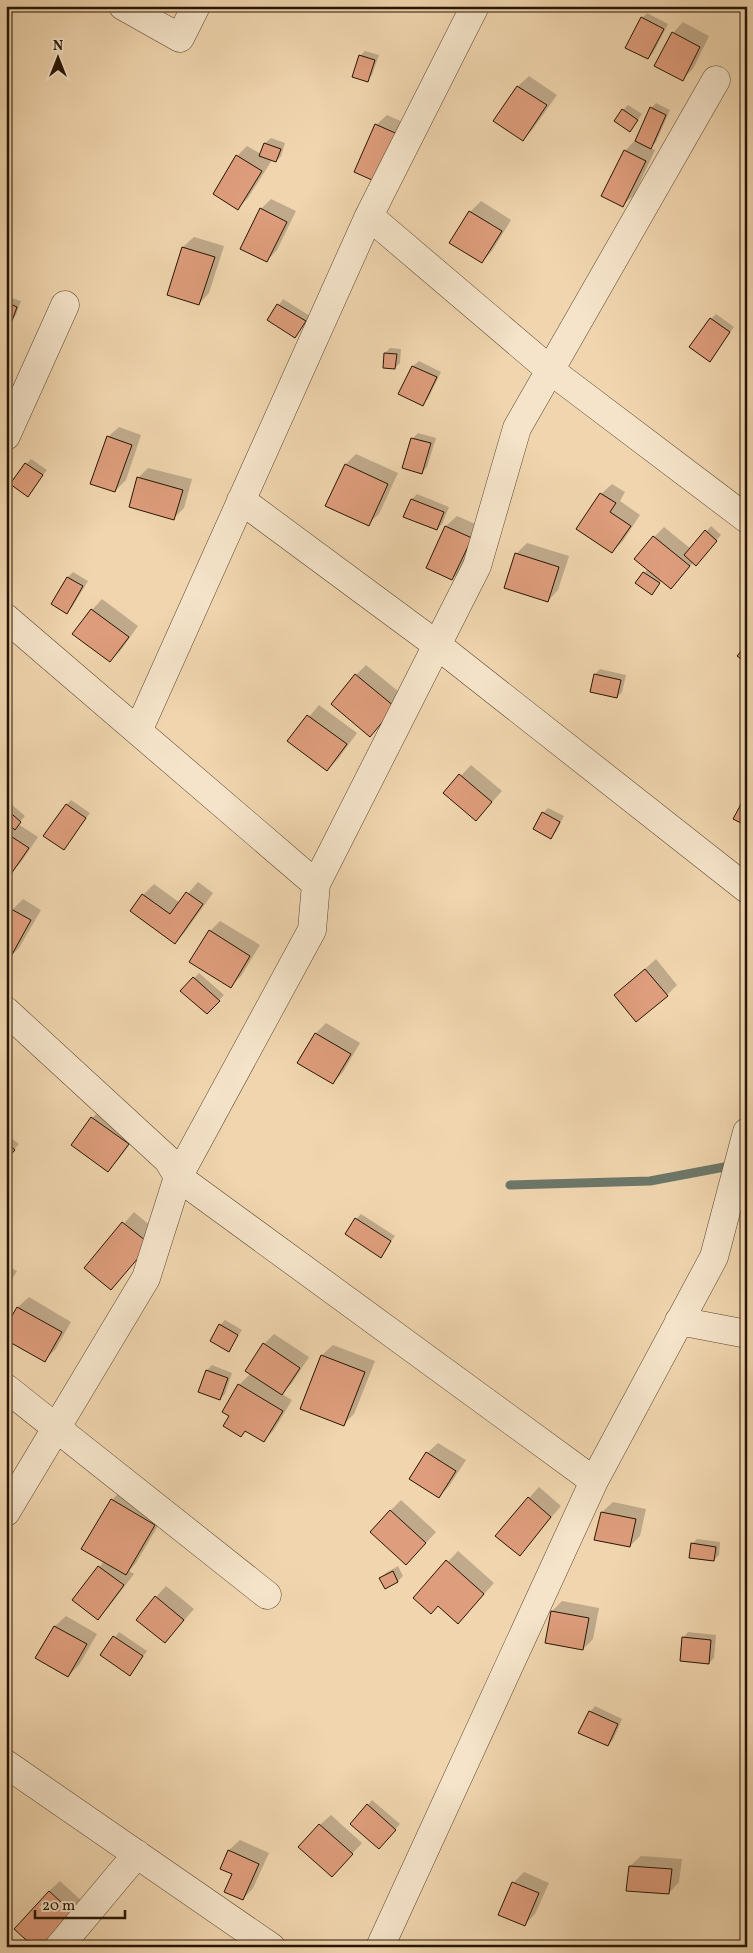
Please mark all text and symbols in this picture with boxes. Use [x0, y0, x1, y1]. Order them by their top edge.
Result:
north arrow [32, 32, 82, 82]
text: N [53, 37, 63, 56]
scale bar [35, 1888, 125, 1920]
text: 20 m [42, 1896, 75, 1917]

